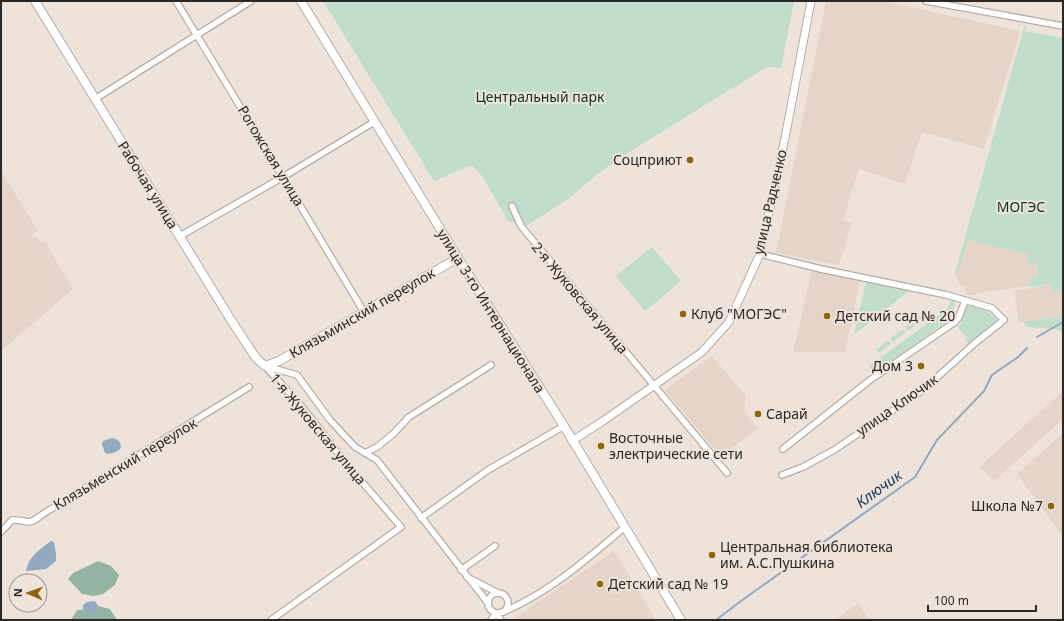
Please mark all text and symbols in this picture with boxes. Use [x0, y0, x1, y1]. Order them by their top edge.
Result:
park label: Центральный парк [475, 87, 605, 106]
street label: Рогожская улица [234, 102, 309, 210]
street label: Рабочая улица [114, 137, 183, 232]
street label: улица Радченко [748, 147, 791, 256]
place label: Соцприют [613, 150, 682, 169]
marker: Соцприют [685, 155, 695, 165]
park label: МОГЭС [997, 197, 1045, 216]
street label: улица 3-го Интернационала [433, 225, 550, 396]
street label: 2-я Жуковская улица [528, 238, 633, 358]
street label: Клязьминский переулок [285, 263, 439, 362]
place label: Клуб "МОГЭС" [691, 304, 787, 323]
place label: Детский сад № 20 [835, 306, 955, 325]
marker: Клуб "МОГЭС" [678, 309, 688, 319]
marker: Детский сад № 20 [822, 311, 832, 321]
place label: Дом 3 [872, 356, 913, 375]
marker: Дом 3 [916, 361, 926, 371]
street label: 1-я Жуковская улица [266, 369, 371, 489]
street label: улица Ключик [852, 369, 942, 440]
place label: Сарай [766, 404, 808, 423]
marker: Сарай [753, 409, 763, 419]
street label: Клязьменский переулок [49, 413, 201, 514]
place label: Восточные электрические сети [609, 428, 743, 463]
marker: Восточные электрические сети [596, 441, 606, 451]
water label: Ключик [851, 464, 907, 512]
place label: Школа №7 [971, 496, 1043, 515]
marker: Школа №7 [1046, 501, 1056, 511]
place label: Центральная библиотека им. А.С.Пушкина [720, 537, 893, 572]
marker: Центральная библиотека им. А.С.Пушкина [707, 550, 717, 560]
north arrow [8, 573, 48, 613]
place label: Детский сад № 19 [608, 574, 728, 593]
marker: Детский сад № 19 [595, 579, 605, 589]
scale bar [928, 587, 1036, 613]
text: N [10, 588, 25, 597]
text: 100 m [934, 592, 969, 609]

